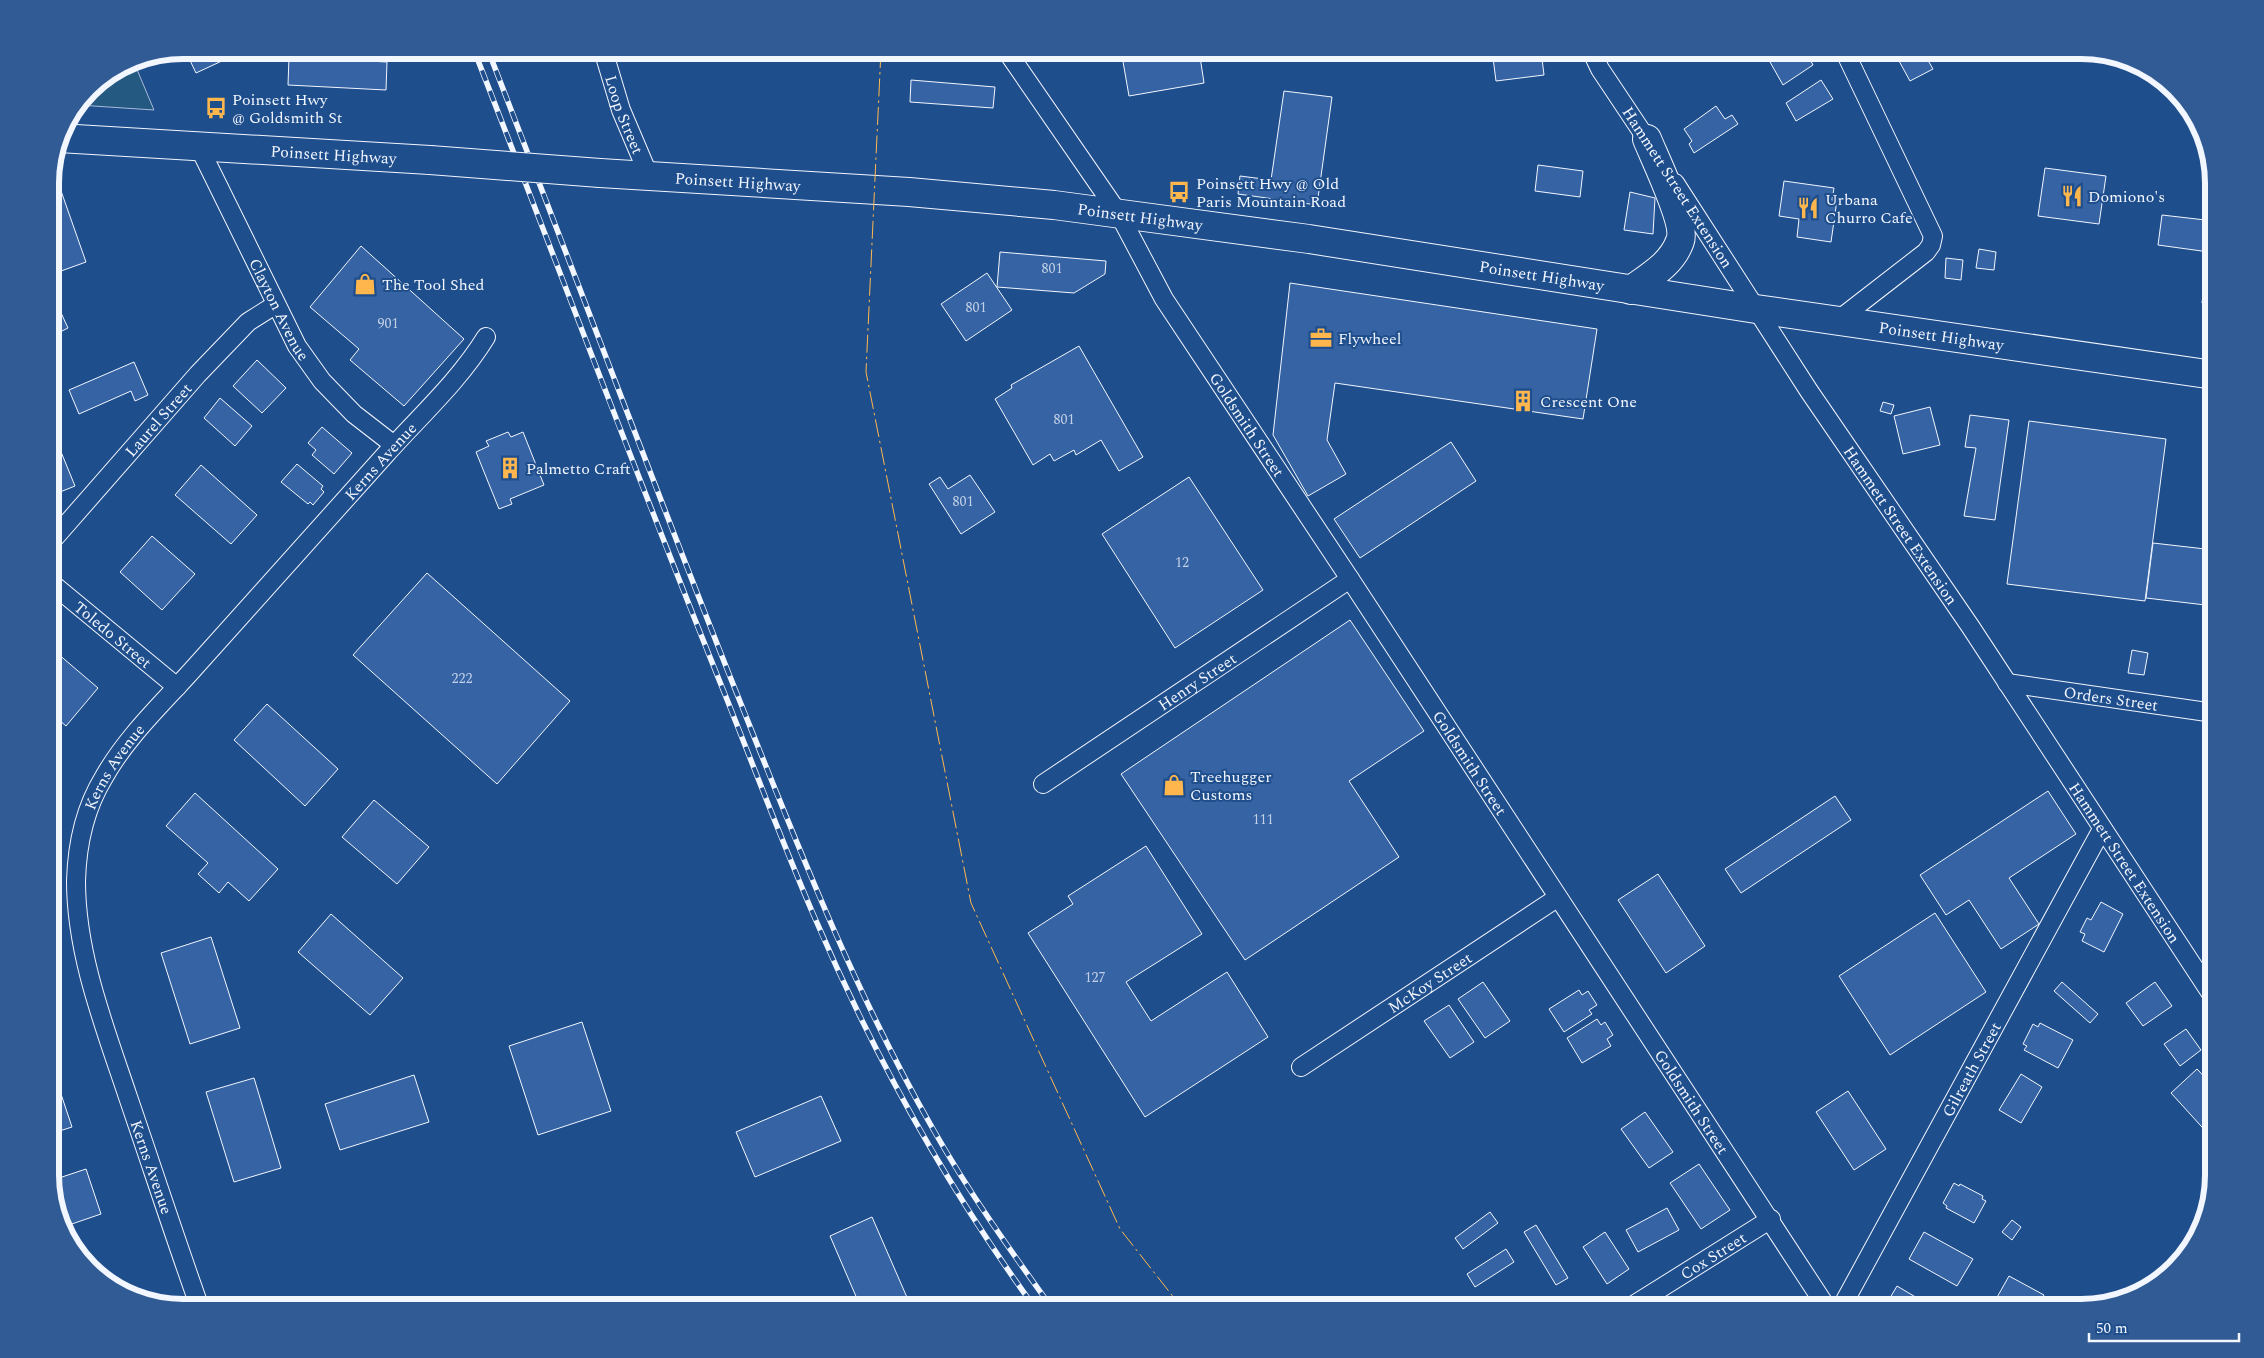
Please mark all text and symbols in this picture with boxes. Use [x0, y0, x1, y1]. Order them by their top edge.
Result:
street label: Loop Street [598, 72, 649, 158]
place label: Poinsett Hwy @ Goldsmith St [232, 88, 343, 130]
bus stop icon: Poinsett Hwy @ Goldsmith St [203, 95, 229, 121]
street label: Hammett Street Extension [1616, 102, 1739, 273]
street label: Poinsett Highway [270, 140, 398, 171]
street label: Poinsett Highway [674, 167, 803, 198]
place label: Poinsett Hwy @ Old Paris Mountain Road [1196, 172, 1346, 214]
bus stop icon: Poinsett Hwy @ Old Paris Mountain Road [1166, 179, 1192, 205]
restaurant icon: Domiono's [2059, 183, 2085, 209]
place label: Domiono's [2088, 185, 2165, 209]
place label: Urbana Churro Cafe [1825, 188, 1913, 230]
restaurant icon: Urbana Churro Cafe [1795, 195, 1821, 221]
street label: Poinsett Highway [1076, 197, 1205, 238]
street label: Clayton Avenue [242, 254, 315, 366]
street label: Poinsett Highway [1477, 255, 1607, 298]
house number: 801 [1042, 258, 1063, 279]
shop icon: The Tool Shed [352, 271, 378, 297]
place label: The Tool Shed [382, 273, 484, 297]
house number: 801 [966, 297, 987, 318]
house number: 901 [378, 313, 399, 334]
street label: Poinsett Highway [1877, 316, 2006, 358]
office icon: Flywheel [1308, 325, 1334, 351]
place label: Flywheel [1338, 327, 1401, 351]
street label: Goldsmith Street [1203, 368, 1290, 482]
street label: Laurel Street [120, 378, 198, 463]
building icon: Crescent One [1510, 388, 1536, 414]
place label: Crescent One [1540, 390, 1637, 414]
house number: 801 [1054, 409, 1075, 430]
street label: Kerns Avenue [339, 417, 423, 506]
street label: Hammett Street Extension [1837, 441, 1963, 610]
building icon: Palmetto Craft [497, 455, 523, 481]
place label: Palmetto Craft [526, 457, 631, 481]
house number: 801 [953, 491, 974, 512]
house number: 12 [1175, 552, 1189, 573]
street label: Toledo Street [68, 596, 157, 675]
street label: Henry Street [1153, 647, 1242, 717]
house number: 222 [452, 668, 473, 689]
street label: Orders Street [2062, 680, 2160, 718]
street label: Goldsmith Street [1426, 706, 1513, 821]
street label: Kerns Avenue [78, 719, 151, 814]
place label: Treehugger Customs [1190, 765, 1272, 807]
shop icon: Treehugger Customs [1161, 772, 1187, 798]
street label: Hammett Street Extension [2063, 778, 2186, 948]
house number: 111 [1253, 809, 1274, 830]
street label: McKoy Street [1383, 946, 1477, 1020]
house number: 127 [1085, 967, 1106, 988]
street label: Gilreath Street [1936, 1017, 2008, 1122]
street label: Goldsmith Street [1648, 1045, 1735, 1160]
street label: Kerns Avenue [124, 1117, 178, 1218]
street label: Cox Street [1676, 1226, 1751, 1286]
scale bar [2089, 1310, 2239, 1342]
text: 50 m [2096, 1317, 2128, 1340]

